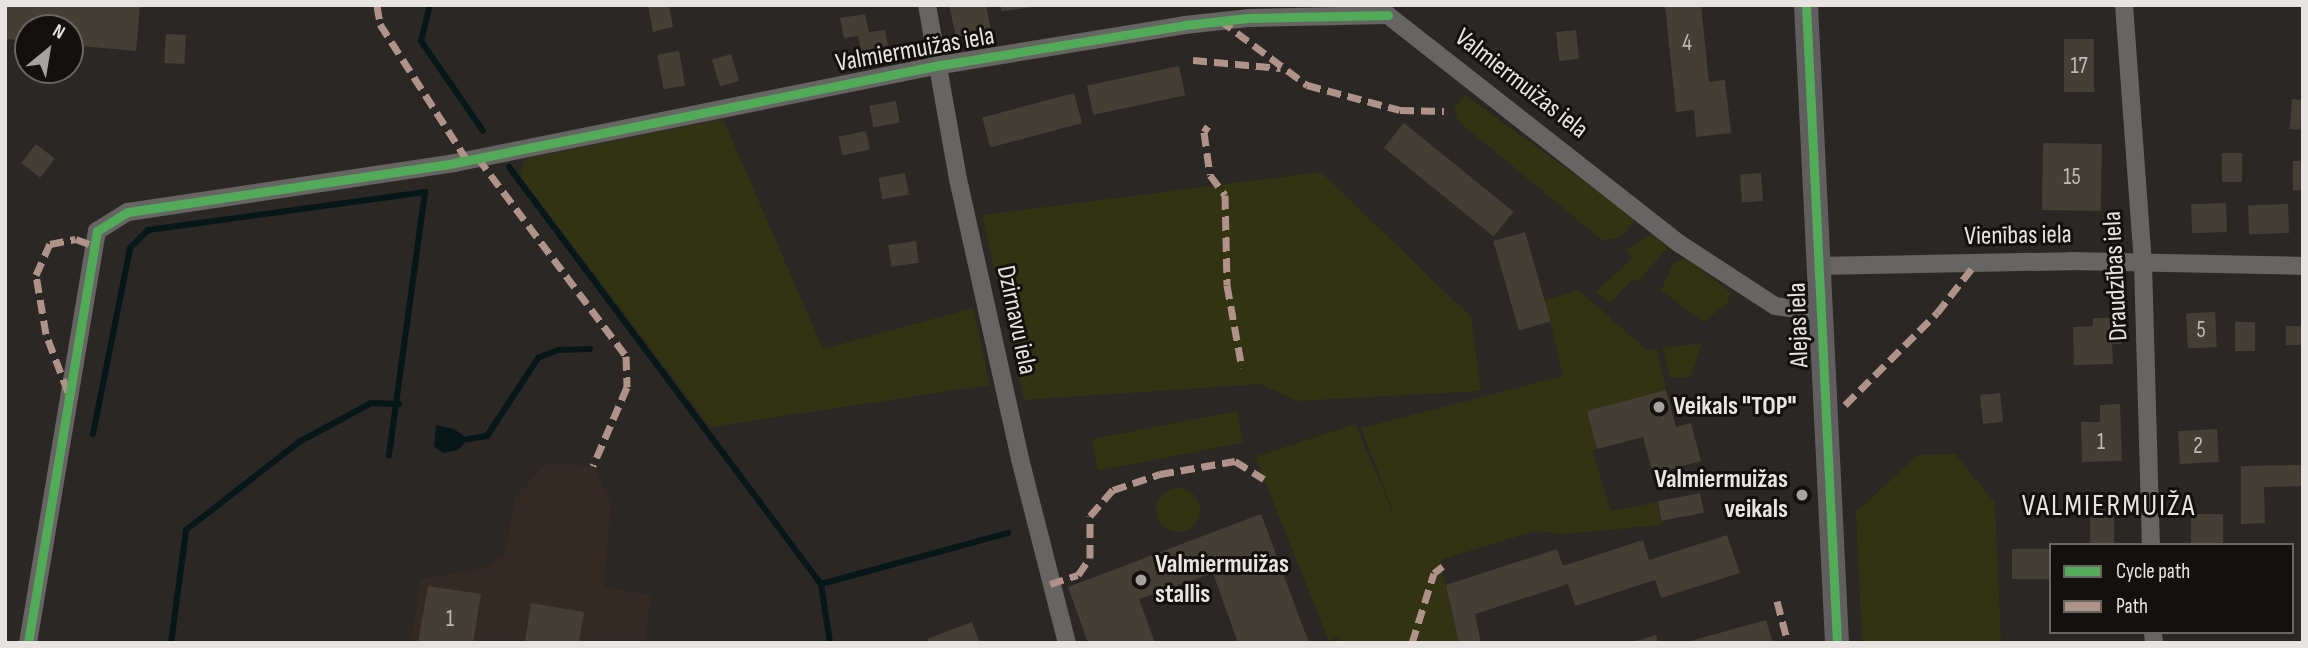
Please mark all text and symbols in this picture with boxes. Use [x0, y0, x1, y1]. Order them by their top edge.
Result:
north arrow [14, 14, 84, 84]
text: N [49, 20, 69, 45]
street label: Valmiermuižas iela [833, 21, 997, 79]
street label: Valmiermuižas iela [1448, 22, 1594, 146]
house number: 4 [1682, 29, 1692, 57]
house number: 17 [2070, 52, 2088, 80]
house number: 15 [2063, 163, 2081, 191]
street label: Draudzības iela [2097, 210, 2135, 342]
street label: Vienības iela [1964, 219, 2072, 253]
street label: Dzirnavu iela [989, 263, 1043, 377]
street label: Alejas iela [1782, 282, 1816, 368]
house number: 5 [2196, 316, 2206, 344]
place label: Veikals "TOP" [1673, 391, 1796, 423]
marker: Veikals "TOP" [1651, 399, 1667, 415]
house number: 1 [2097, 428, 2105, 456]
house number: 2 [2193, 432, 2203, 460]
place label: Valmiermuižas veikals [1654, 464, 1788, 526]
marker: Valmiermuižas veikals [1794, 487, 1810, 503]
district label: VALMIERMUIŽA [2023, 488, 2195, 524]
legend [2049, 543, 2294, 634]
place label: Valmiermuižas stallis [1155, 549, 1289, 610]
text: Cycle path [2116, 559, 2190, 584]
marker: Valmiermuižas stallis [1133, 572, 1149, 588]
text: Path [2116, 594, 2148, 619]
house number: 1 [446, 605, 454, 633]

